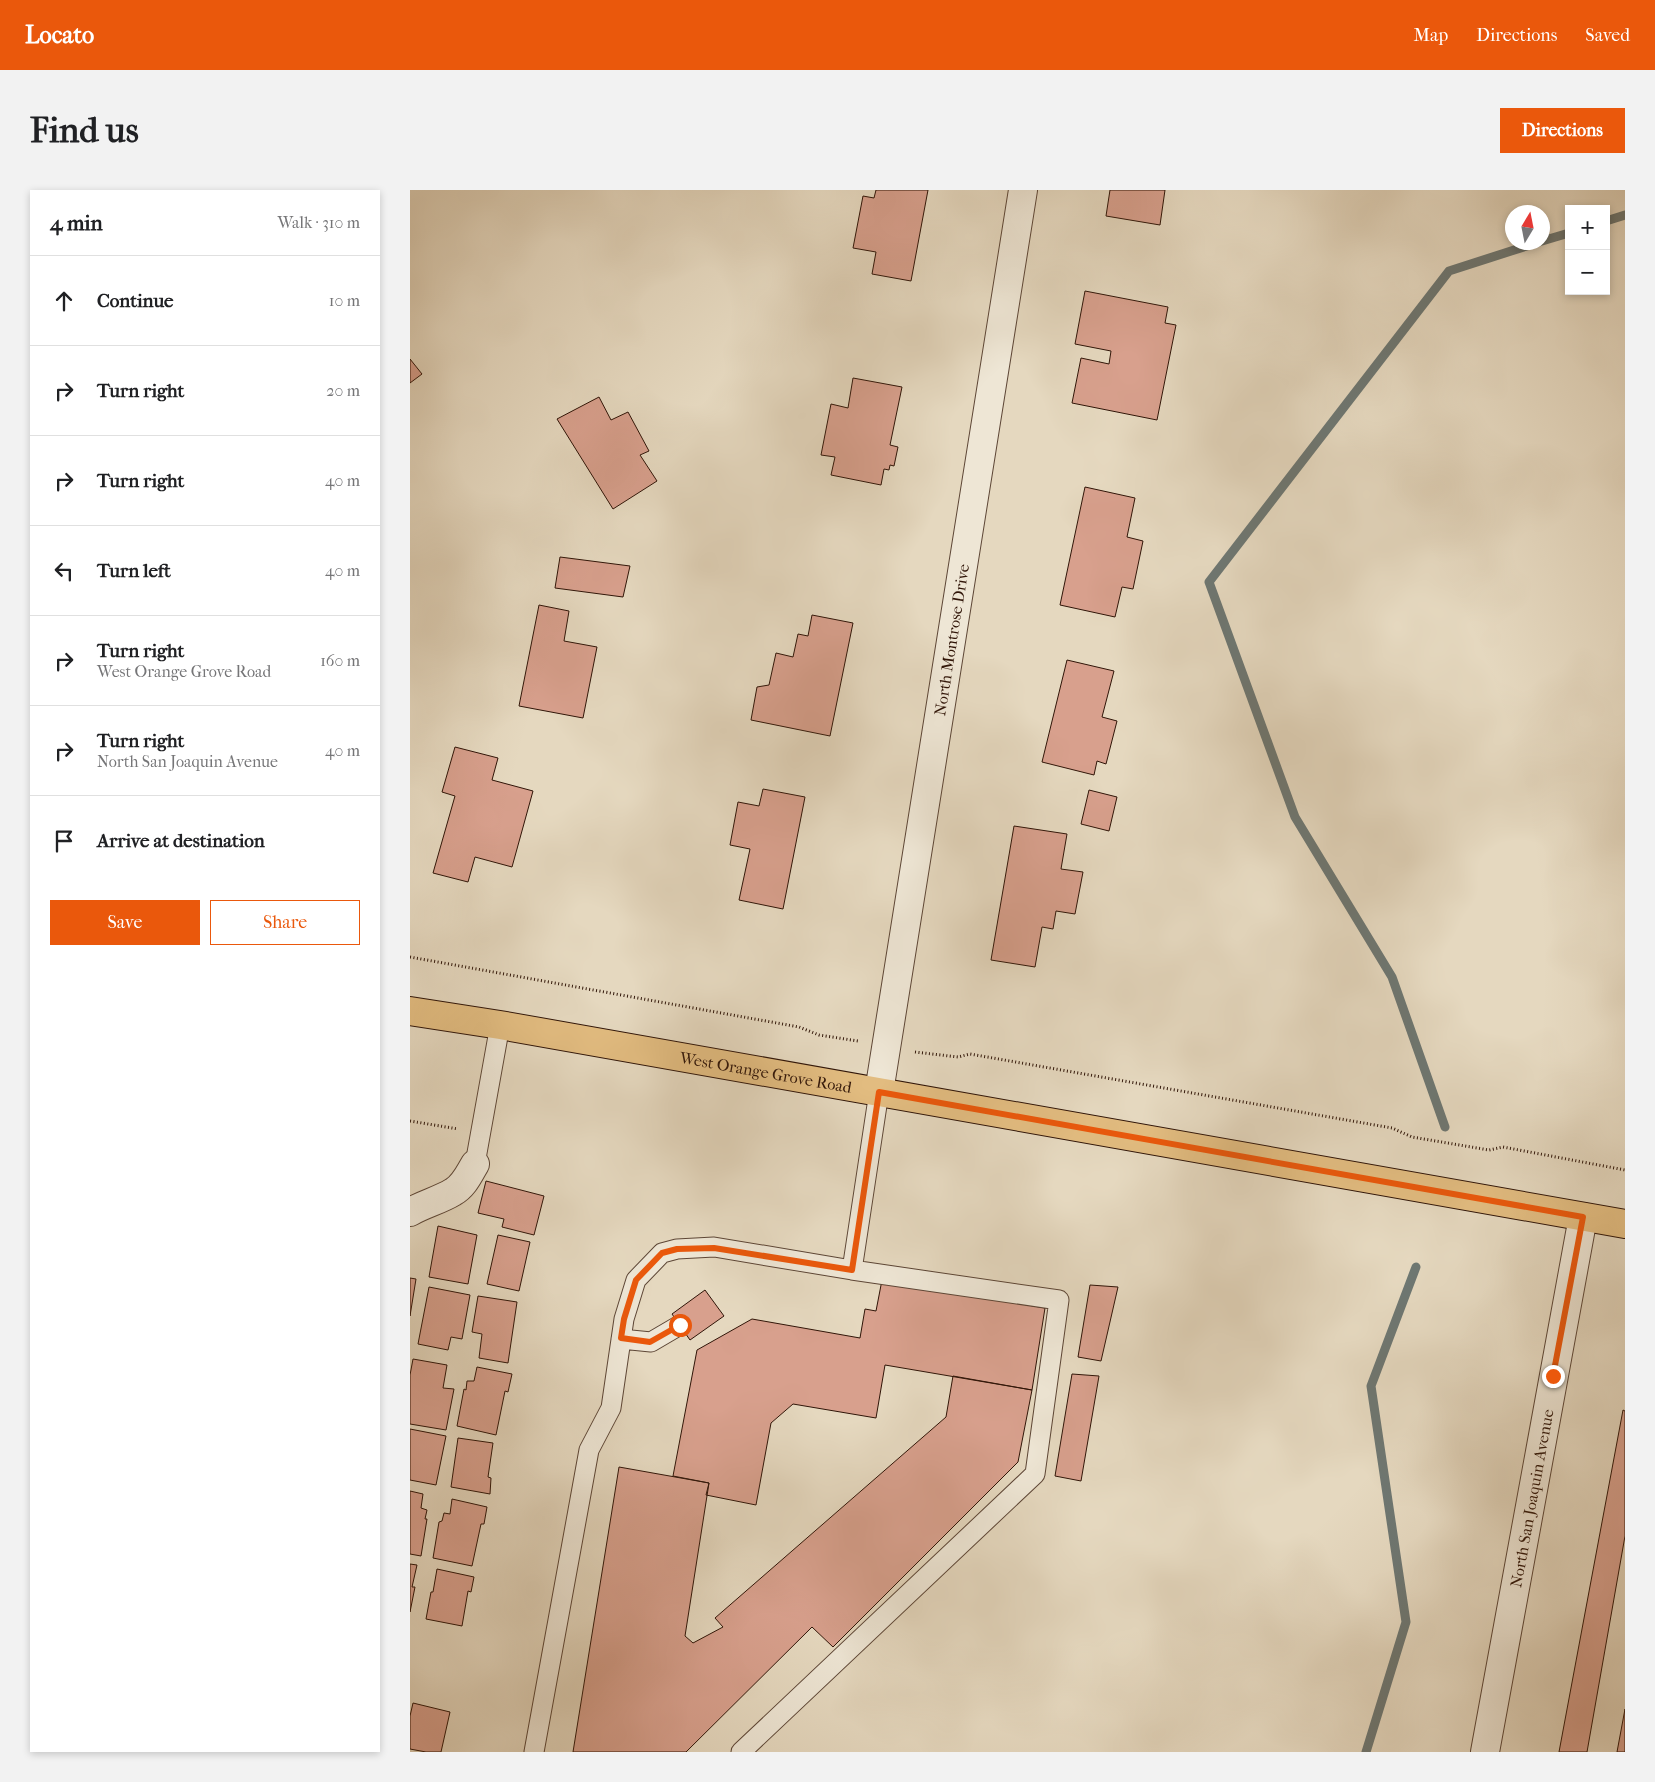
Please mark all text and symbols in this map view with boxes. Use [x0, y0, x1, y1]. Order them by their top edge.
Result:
text: Locato [25, 21, 94, 49]
text: Map [1414, 25, 1448, 46]
text: Directions [1476, 25, 1557, 46]
text: Saved [1585, 25, 1630, 46]
button: Directions [1500, 108, 1625, 153]
text: Find us [30, 110, 139, 151]
north arrow [1505, 205, 1550, 250]
map controls [1565, 205, 1610, 295]
button: + [1565, 205, 1610, 250]
text: 4 min [50, 211, 103, 235]
text: Walk · 310 m [277, 213, 360, 232]
button: − [1565, 250, 1610, 295]
icon: ahead [50, 287, 78, 315]
text: Continue [97, 290, 173, 312]
text: 10 m [329, 291, 360, 310]
icon: right [50, 377, 78, 405]
text: Turn right [97, 380, 184, 402]
text: 20 m [326, 381, 360, 400]
icon: right [50, 467, 78, 495]
text: Turn right [97, 470, 184, 492]
text: 40 m [325, 471, 360, 490]
icon: left [50, 557, 78, 585]
text: Turn left [97, 560, 171, 582]
text: 40 m [325, 561, 360, 580]
street label: North Montrose Drive [930, 562, 973, 717]
text: Turn right [97, 640, 184, 662]
icon: right [50, 647, 78, 675]
text: 160 m [320, 651, 360, 670]
text: West Orange Grove Road [97, 662, 271, 681]
text: Turn right [97, 730, 184, 752]
icon: right [50, 737, 78, 765]
text: 40 m [325, 741, 360, 760]
text: North San Joaquin Avenue [97, 752, 278, 771]
icon: arrive [50, 827, 78, 855]
text: Arrive at destination [97, 830, 265, 852]
button: Save [50, 900, 200, 945]
button: Share [210, 900, 360, 945]
street label: West Orange Grove Road [677, 1048, 853, 1097]
route start [669, 1314, 692, 1337]
route end [1542, 1365, 1565, 1388]
street label: North San Joaquin Avenue [1506, 1407, 1558, 1589]

